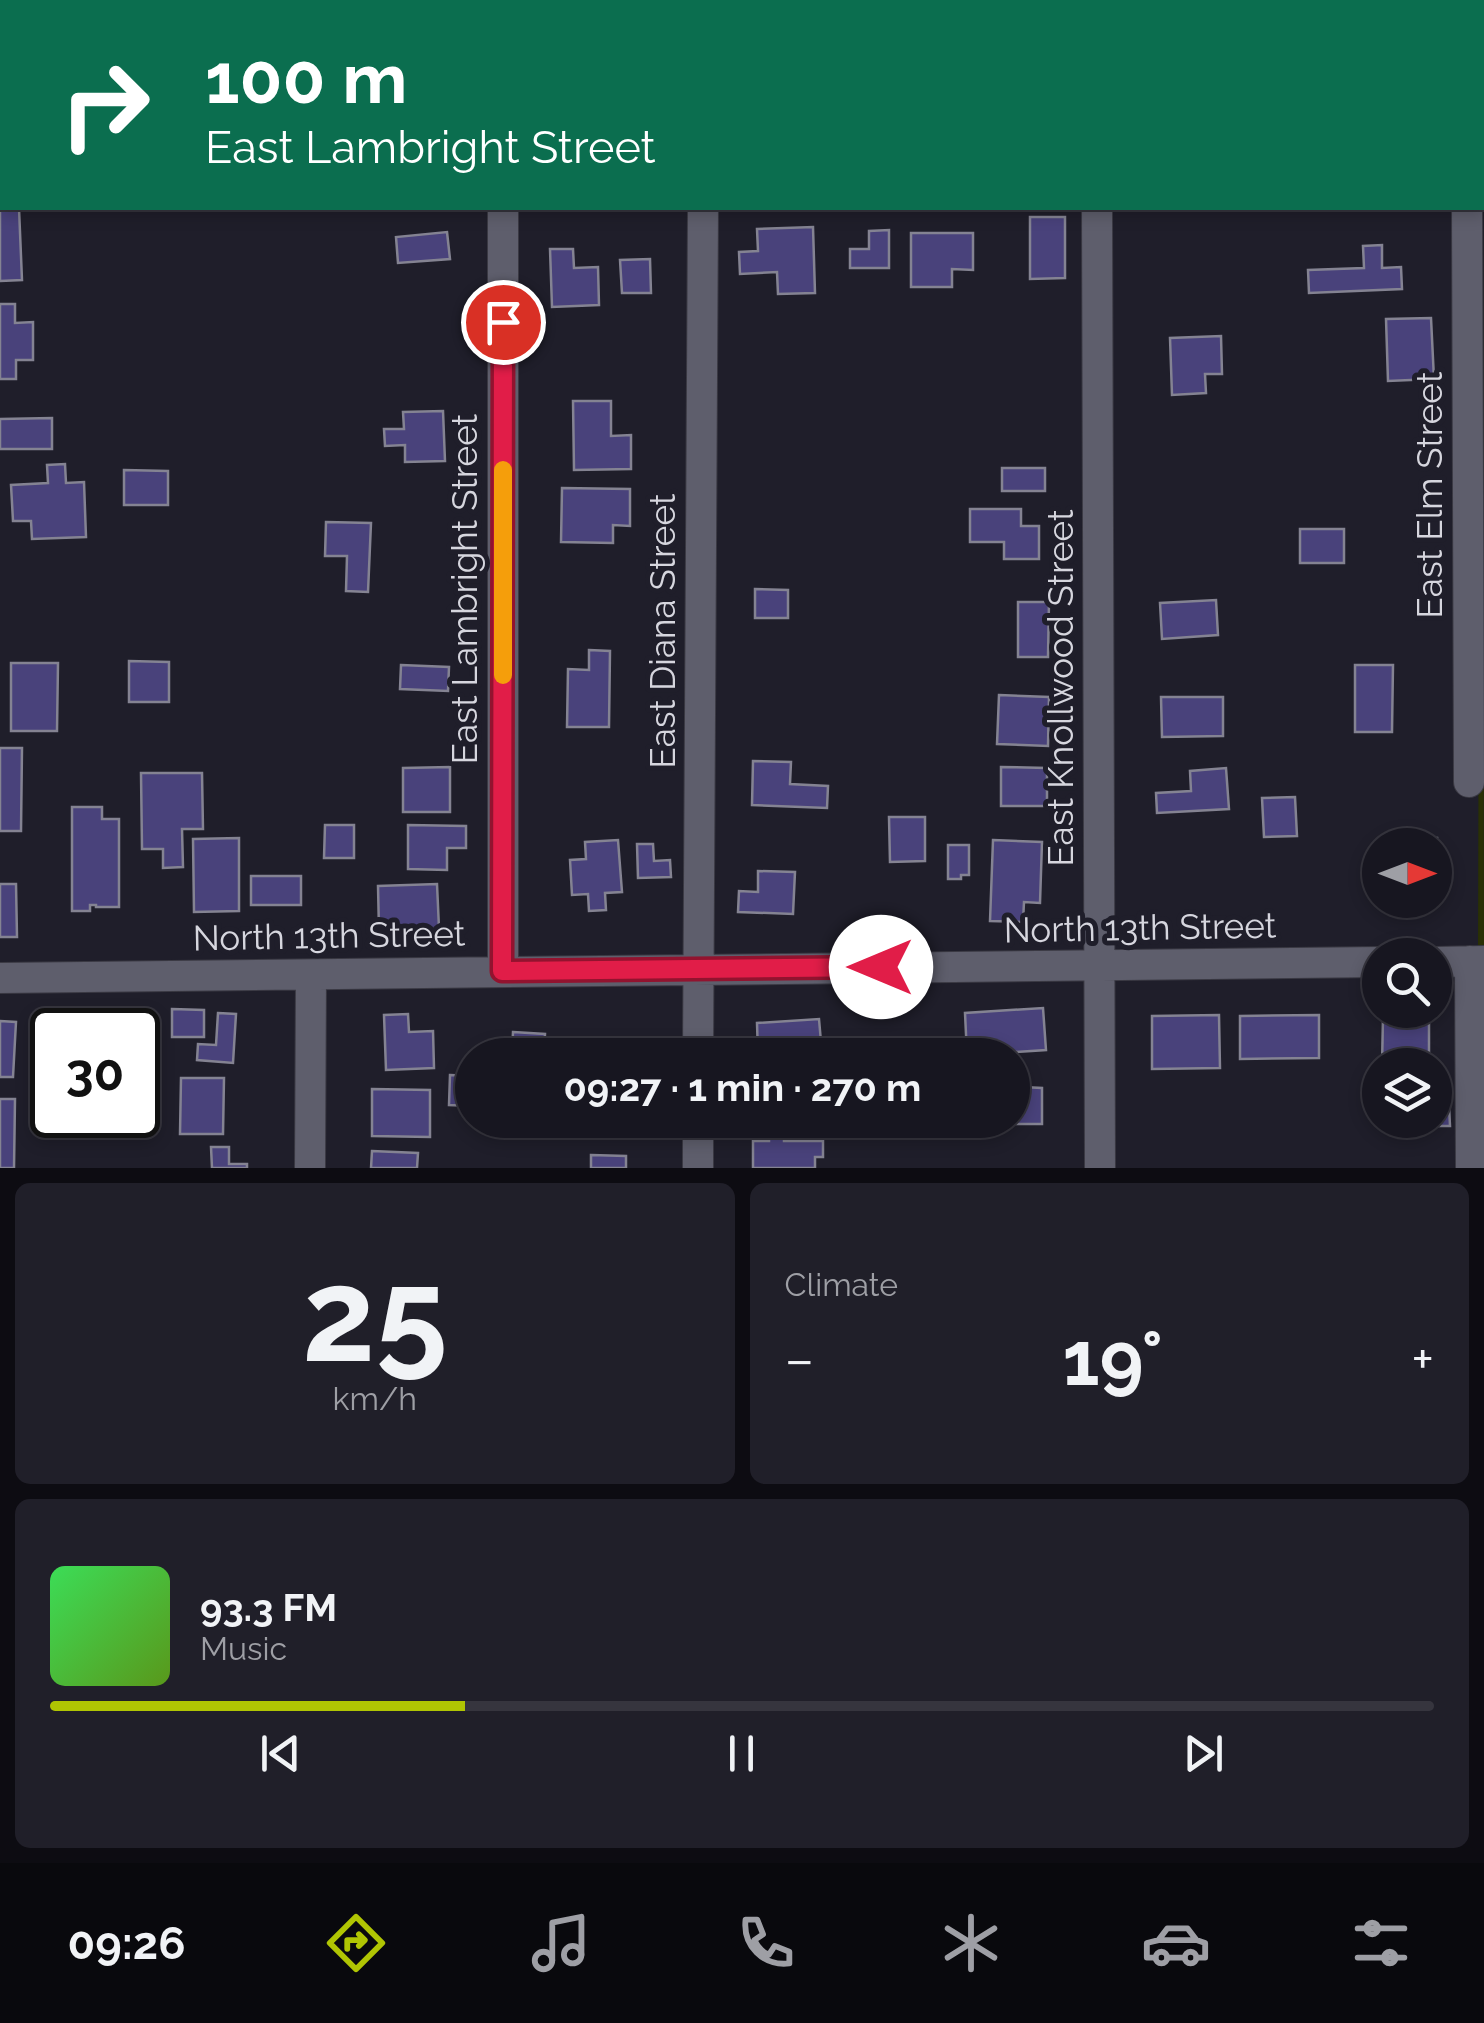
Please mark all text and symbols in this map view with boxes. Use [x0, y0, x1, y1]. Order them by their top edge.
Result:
text: 100 m [205, 37, 408, 119]
icon: right [40, 40, 170, 170]
text: East Lambright Street [205, 121, 656, 174]
pin [461, 280, 546, 365]
icon: arrive [476, 295, 531, 350]
street label: East Elm Street [1409, 371, 1450, 618]
street label: East Lambright Street [444, 413, 485, 764]
street label: East Diana Street [642, 493, 683, 769]
street label: East Knollwood Street [1040, 509, 1081, 867]
north arrow [1362, 828, 1452, 918]
map controls [1362, 828, 1452, 1138]
street label: North 13th Street [1003, 905, 1277, 950]
street label: North 13th Street [192, 913, 466, 958]
position arrow [829, 915, 933, 1019]
button: search [1362, 938, 1452, 1028]
speed limit sign: 30 [30, 1008, 160, 1138]
button: layers [1362, 1048, 1452, 1138]
text: 09:27 · 1 min · 270 m [564, 1065, 921, 1110]
text: 25 [302, 1239, 447, 1391]
text: Climate [785, 1266, 898, 1303]
text: 19° [1062, 1314, 1163, 1403]
text: − [785, 1327, 814, 1392]
text: + [1411, 1327, 1434, 1392]
text: km/h [333, 1380, 417, 1417]
text: 93.3 FM [200, 1585, 337, 1630]
text: Music [200, 1630, 287, 1667]
icon: previous [253, 1726, 308, 1781]
icon: pause [714, 1726, 769, 1781]
icon: next [1176, 1726, 1231, 1781]
icon: directions [321, 1908, 391, 1978]
icon: music [526, 1908, 596, 1978]
icon: phone [731, 1908, 801, 1978]
icon: climate [936, 1908, 1006, 1978]
icon: car [1141, 1908, 1211, 1978]
icon: filters [1346, 1908, 1416, 1978]
text: 09:26 [68, 1917, 186, 1970]

